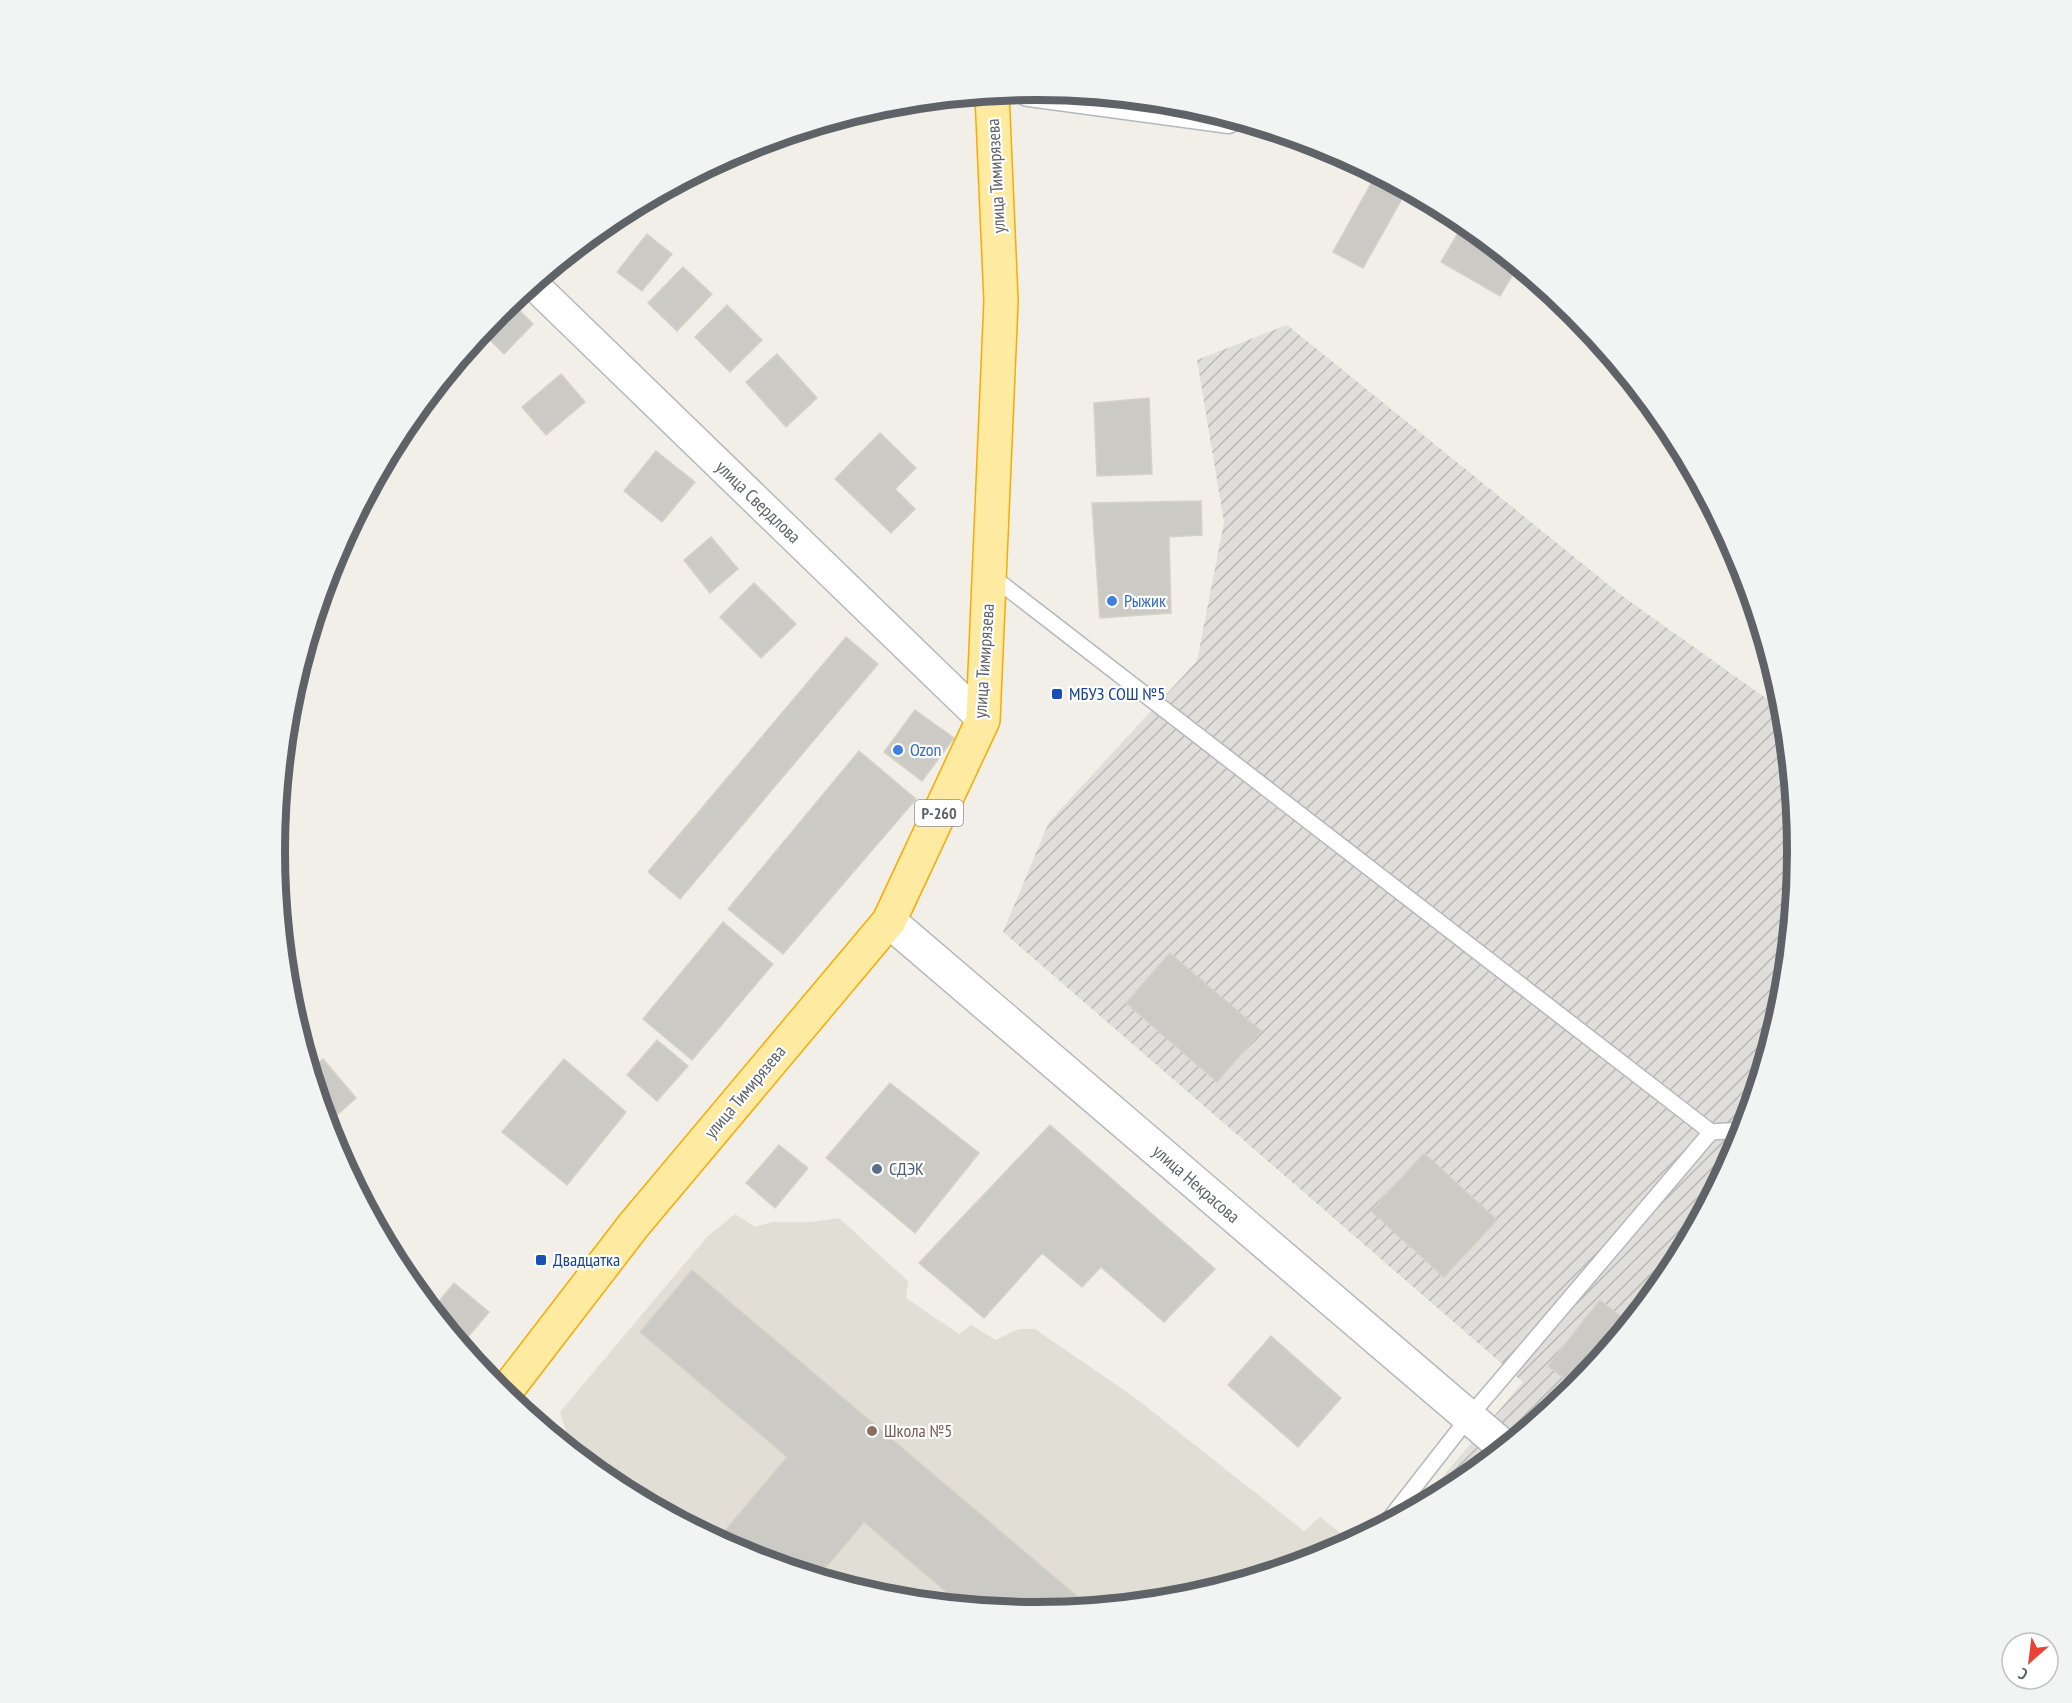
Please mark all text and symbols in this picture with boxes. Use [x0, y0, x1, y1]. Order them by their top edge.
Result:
street label: улица Тимирязева [981, 118, 1010, 234]
street label: улица Свердлова [711, 455, 806, 548]
place label: Рыжик [1124, 589, 1166, 612]
marker: Рыжик [1105, 594, 1119, 608]
street label: улица Тимирязева [968, 603, 999, 719]
place label: МБУЗ СОШ №5 [1069, 682, 1165, 705]
marker: МБУЗ СОШ №5 [1050, 687, 1064, 701]
place label: Ozon [910, 738, 942, 761]
marker: Ozon [891, 743, 905, 757]
road number: Р-260 [915, 800, 963, 826]
street label: улица Тимирязева [699, 1040, 790, 1143]
street label: улица Некрасова [1148, 1139, 1245, 1228]
place label: СДЭК [889, 1157, 924, 1180]
marker: СДЭК [870, 1162, 884, 1176]
place label: Двадцатка [553, 1248, 620, 1271]
marker: Двадцатка [534, 1253, 548, 1267]
place label: Школа №5 [884, 1419, 952, 1442]
marker: Школа №5 [865, 1424, 879, 1438]
north arrow [2000, 1631, 2060, 1691]
text: С [2014, 1663, 2031, 1685]

